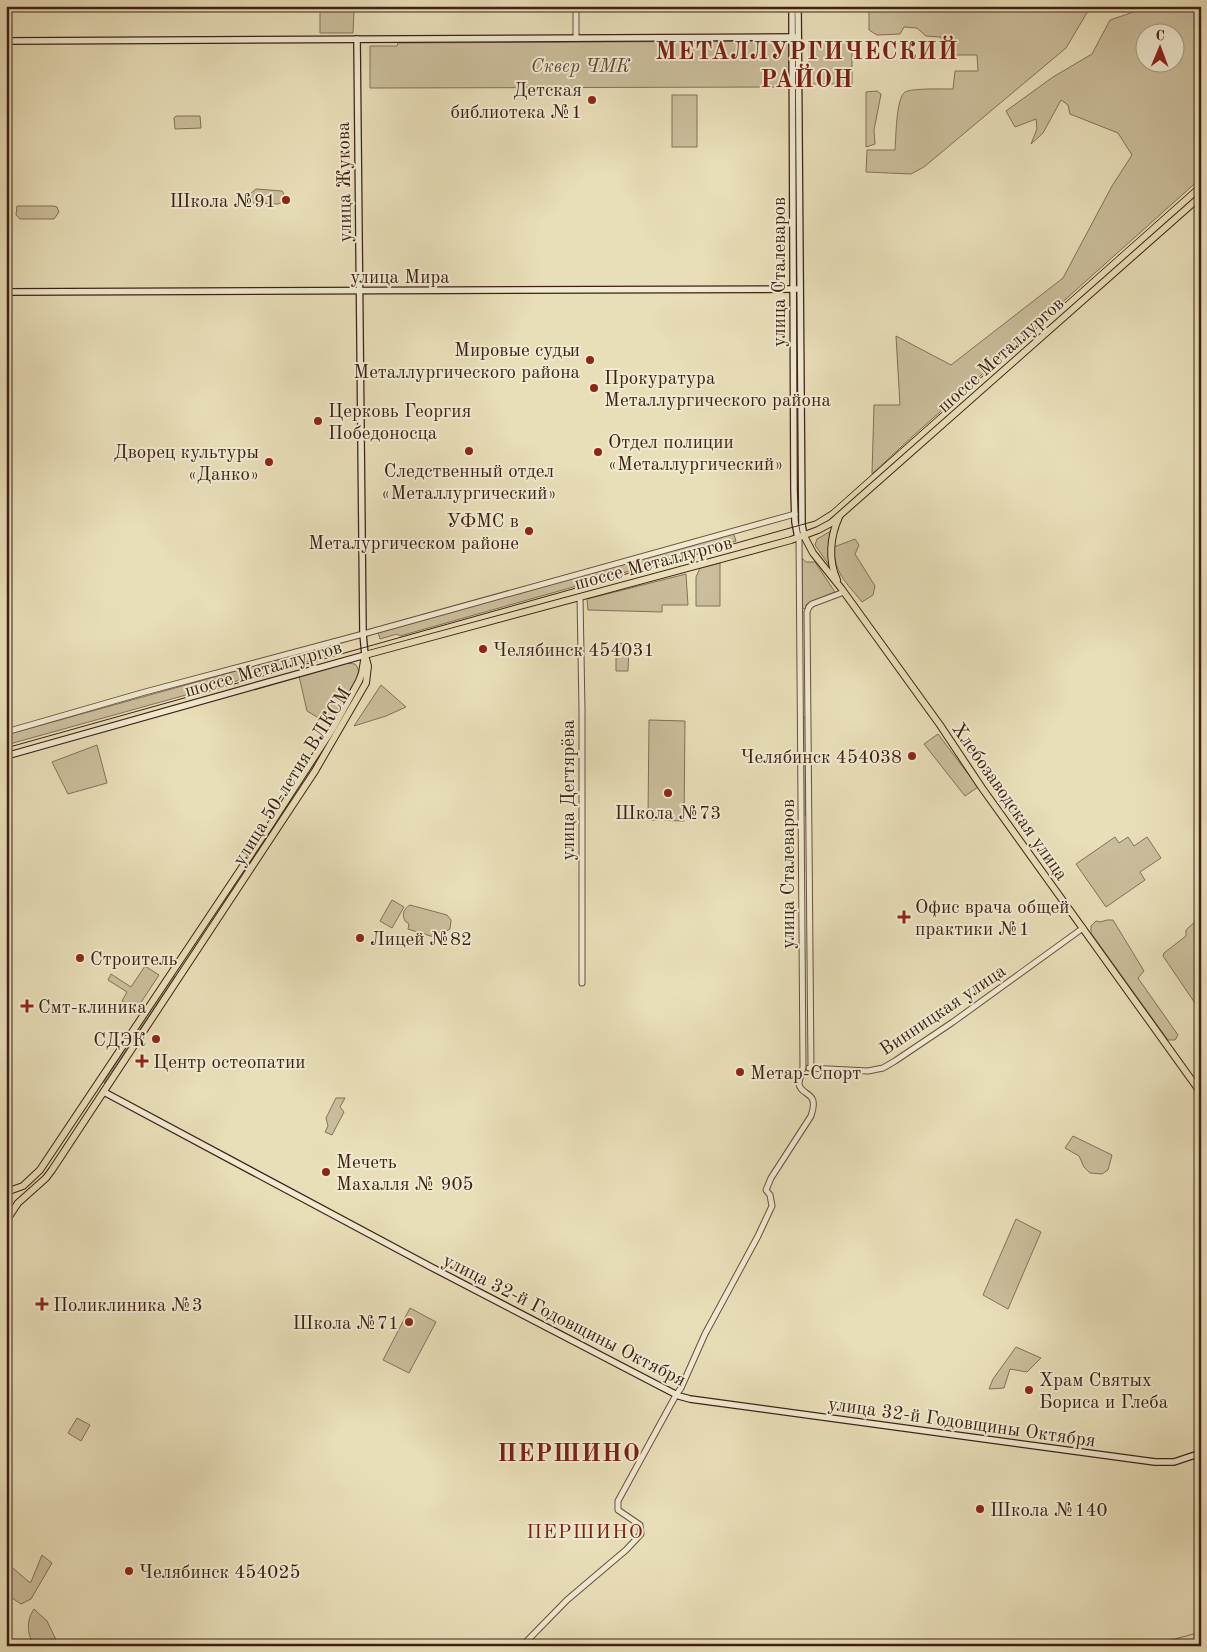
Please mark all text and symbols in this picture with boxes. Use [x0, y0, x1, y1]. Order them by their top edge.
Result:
north arrow [1134, 22, 1184, 72]
text: С [1155, 29, 1165, 43]
district label: МЕТАЛЛУРГИЧЕСКИЙ РАЙОН [655, 35, 959, 93]
park label: Сквер ЧМК [531, 58, 631, 77]
place label: Детская библиотека №1 [450, 82, 582, 123]
marker: Детская библиотека №1 [586, 94, 598, 106]
street label: улица Жукова [335, 121, 356, 242]
place label: Школа №91 [169, 193, 276, 212]
marker: Школа №91 [280, 194, 292, 206]
street label: улица Сталеваров [771, 197, 790, 347]
street label: улица Мира [350, 269, 450, 288]
street label: шоссе Металлургов [935, 294, 1068, 417]
place label: Мировые судьи Металлургического района [353, 342, 581, 383]
marker: Мировые судьи Металлургического района [584, 354, 596, 366]
place label: Прокуратура Металлургического района [604, 370, 831, 411]
marker: Прокуратура Металлургического района [588, 382, 600, 394]
place label: Церковь Георгия Победоносца [328, 403, 472, 444]
marker: Церковь Георгия Победоносца [312, 415, 324, 427]
place label: Отдел полиции «Металлургический» [608, 434, 783, 475]
place label: Дворец культуры «Данко» [114, 444, 259, 485]
marker: Следственный отдел «Металлургический» [463, 445, 475, 457]
marker: Отдел полиции «Металлургический» [592, 446, 604, 458]
marker: Дворец культуры «Данко» [263, 456, 275, 468]
place label: Следственный отдел «Металлургический» [381, 463, 557, 504]
place label: УФМС в Металургическом районе [308, 513, 519, 554]
marker: УФМС в Металургическом районе [523, 525, 535, 537]
street label: шоссе Металлургов [573, 534, 735, 595]
street label: шоссе Металлургов [183, 639, 344, 702]
place label: Челябинск 454031 [493, 642, 654, 661]
marker: Челябинск 454031 [477, 643, 489, 655]
street label: улица 50-летия ВЛКСМ [230, 685, 356, 870]
street label: улица Дегтярёва [560, 719, 579, 860]
street label: Хлебозаводская улица [947, 720, 1071, 885]
place label: Челябинск 454038 [741, 749, 902, 768]
marker: Челябинск 454038 [906, 750, 918, 762]
marker: Школа №73 [662, 787, 674, 799]
street label: улица Сталеваров [780, 799, 799, 949]
place label: Школа №73 [615, 805, 721, 824]
place label: Офис врача общей практики №1 [915, 899, 1070, 940]
marker: Офис врача общей практики №1 [897, 910, 911, 924]
place label: Лицей №82 [370, 931, 472, 950]
marker: Лицей №82 [354, 932, 366, 944]
place label: Cтроитель [90, 951, 177, 970]
marker: Cтроитель [74, 952, 86, 964]
street label: Винницкая улица [877, 962, 1010, 1060]
marker: Смт-клиника [20, 999, 34, 1013]
place label: Смт-клиника [38, 999, 147, 1018]
place label: СДЭК [93, 1032, 146, 1051]
marker: СДЭК [150, 1033, 162, 1045]
marker: Центр остеопатии [135, 1054, 149, 1068]
place label: Центр остеопатии [153, 1054, 306, 1073]
place label: Метар-Спорт [750, 1065, 861, 1084]
marker: Метар-Спорт [734, 1066, 746, 1078]
place label: Мечеть Махалля № 905 [336, 1154, 474, 1195]
marker: Мечеть Махалля № 905 [320, 1166, 332, 1178]
street label: улица 32-й Годовщины Октября [439, 1251, 689, 1391]
marker: Поликлиника №3 [35, 1297, 49, 1311]
place label: Поликлиника №3 [53, 1297, 203, 1316]
place label: Школа №71 [292, 1315, 399, 1334]
marker: Школа №71 [403, 1316, 415, 1328]
place label: Храм Святых Бориса и Глеба [1039, 1372, 1169, 1413]
marker: Храм Святых Бориса и Глеба [1023, 1384, 1035, 1396]
street label: улица 32-й Годовщины Октября [827, 1395, 1097, 1452]
district label: ПЕРШИНО [497, 1443, 641, 1467]
place label: Школа №140 [990, 1502, 1108, 1521]
marker: Школа №140 [974, 1503, 986, 1515]
district label: ПЕРШИНО [526, 1523, 644, 1543]
place label: Челябинск 454025 [139, 1564, 300, 1583]
marker: Челябинск 454025 [123, 1565, 135, 1577]

